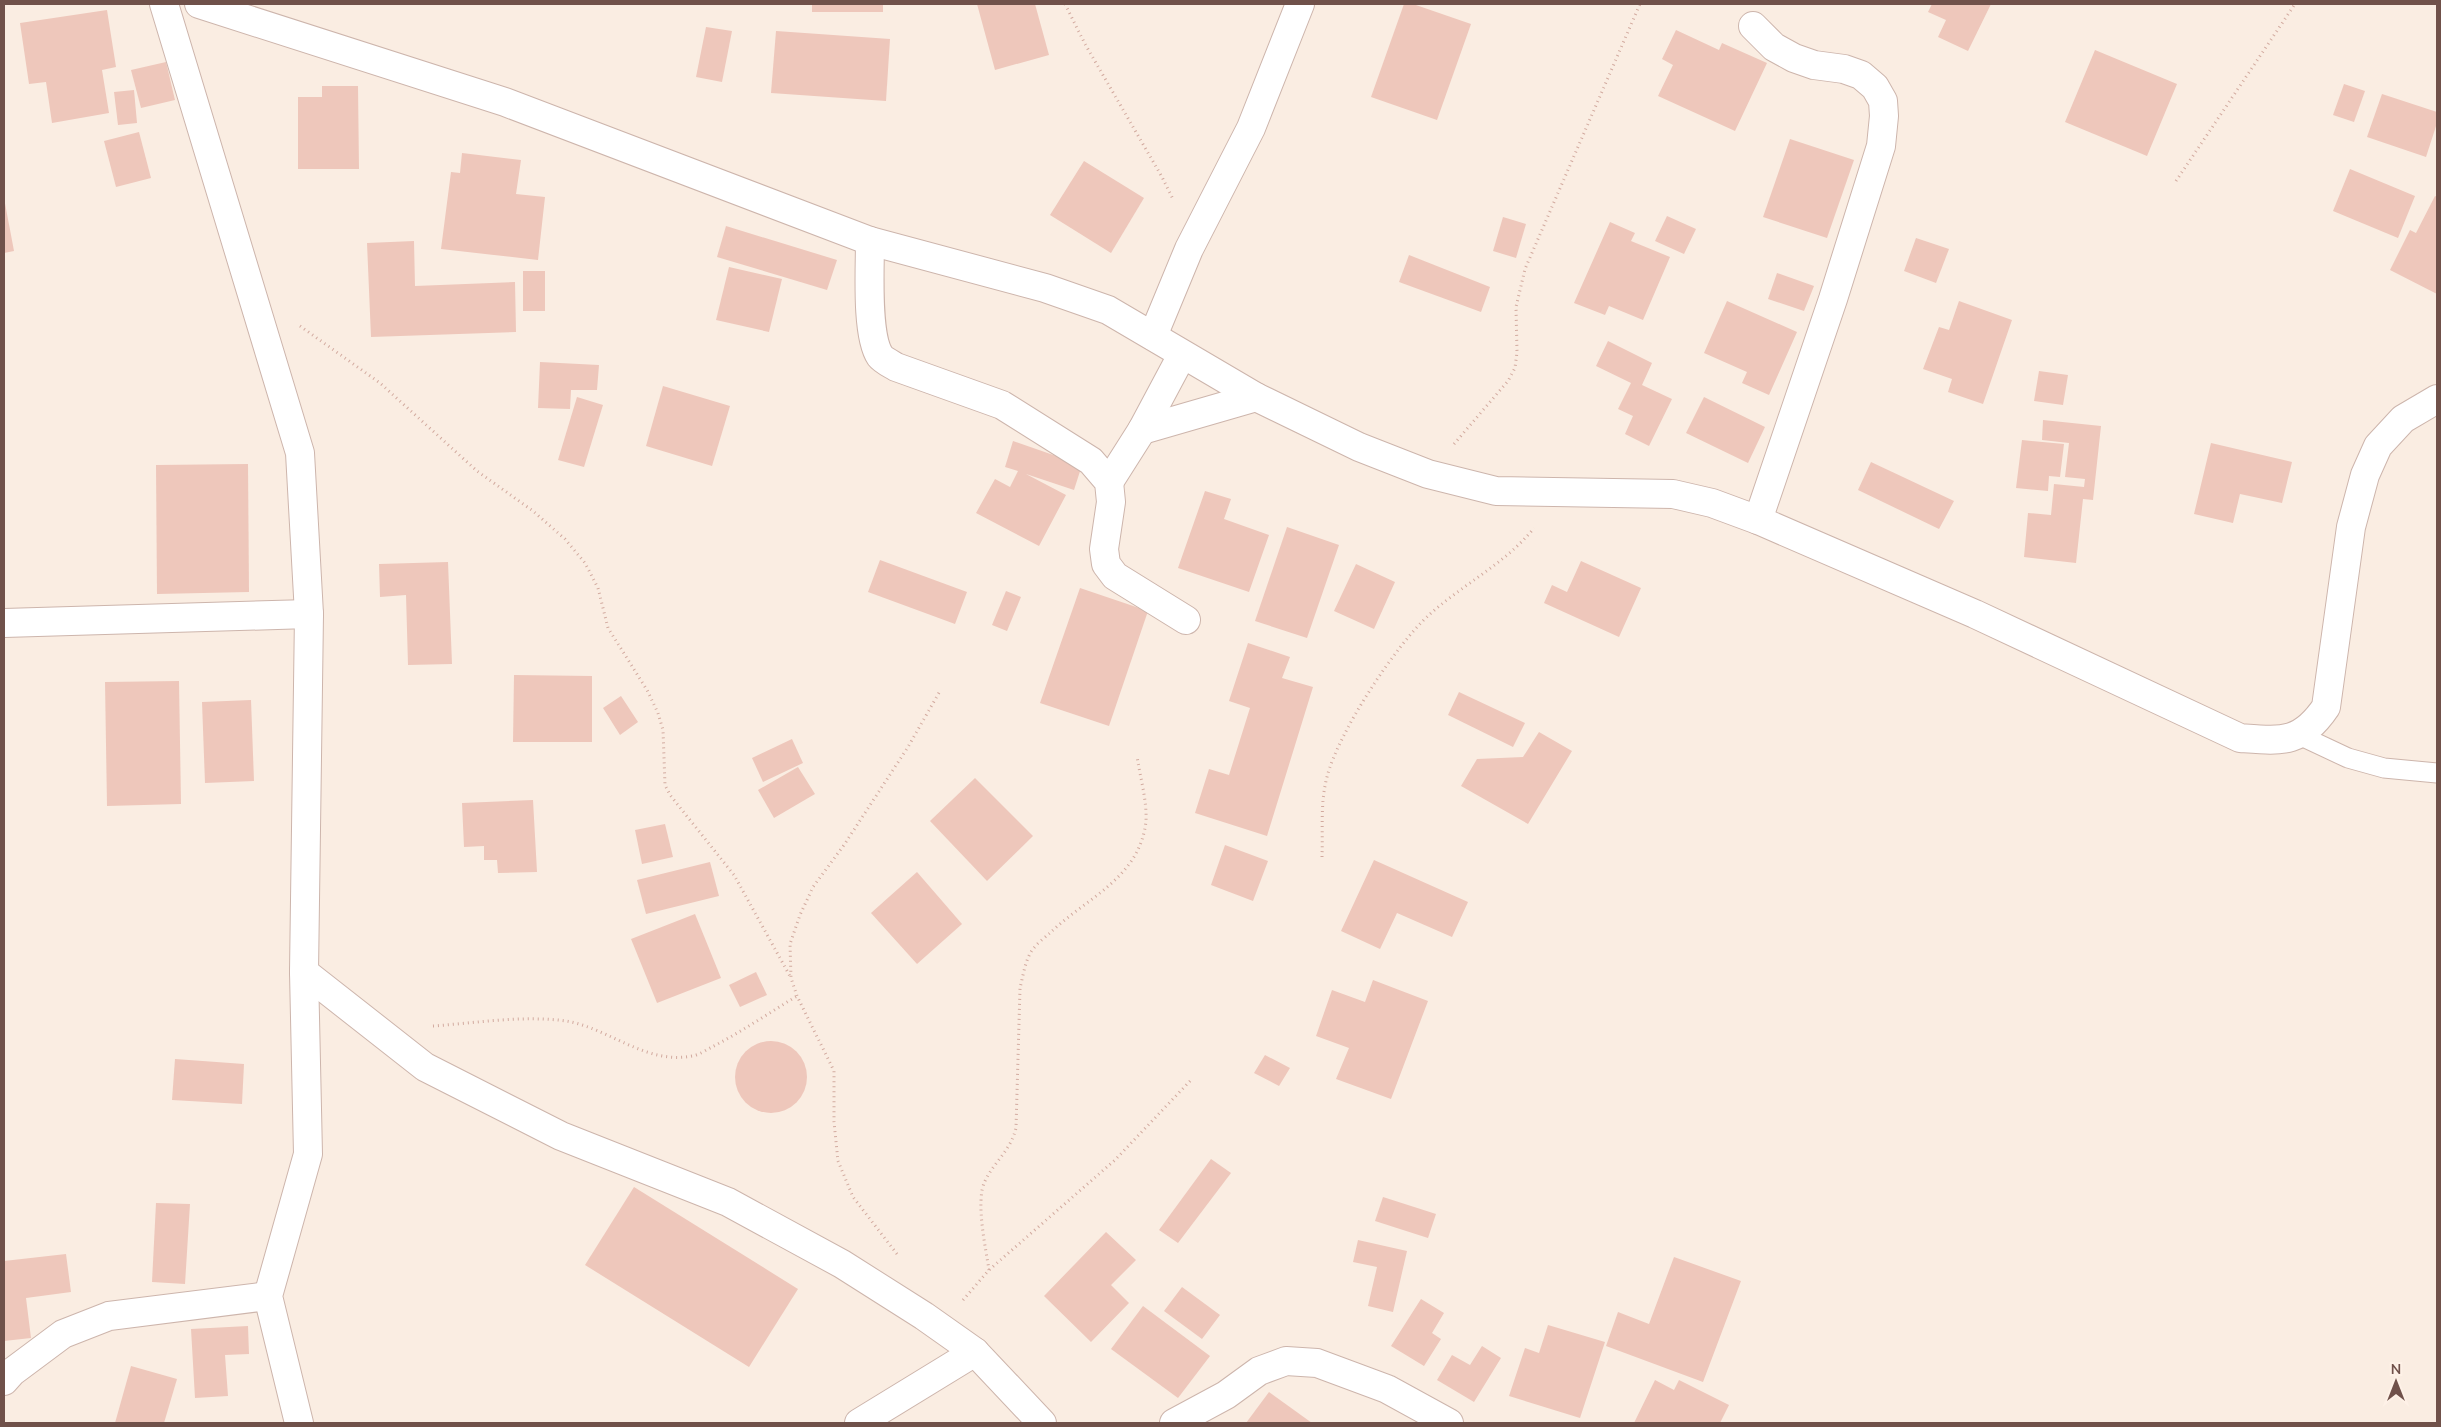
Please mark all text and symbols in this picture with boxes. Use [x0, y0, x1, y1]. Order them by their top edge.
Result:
north arrow [2371, 1357, 2421, 1407]
text: N [2391, 1360, 2401, 1379]

